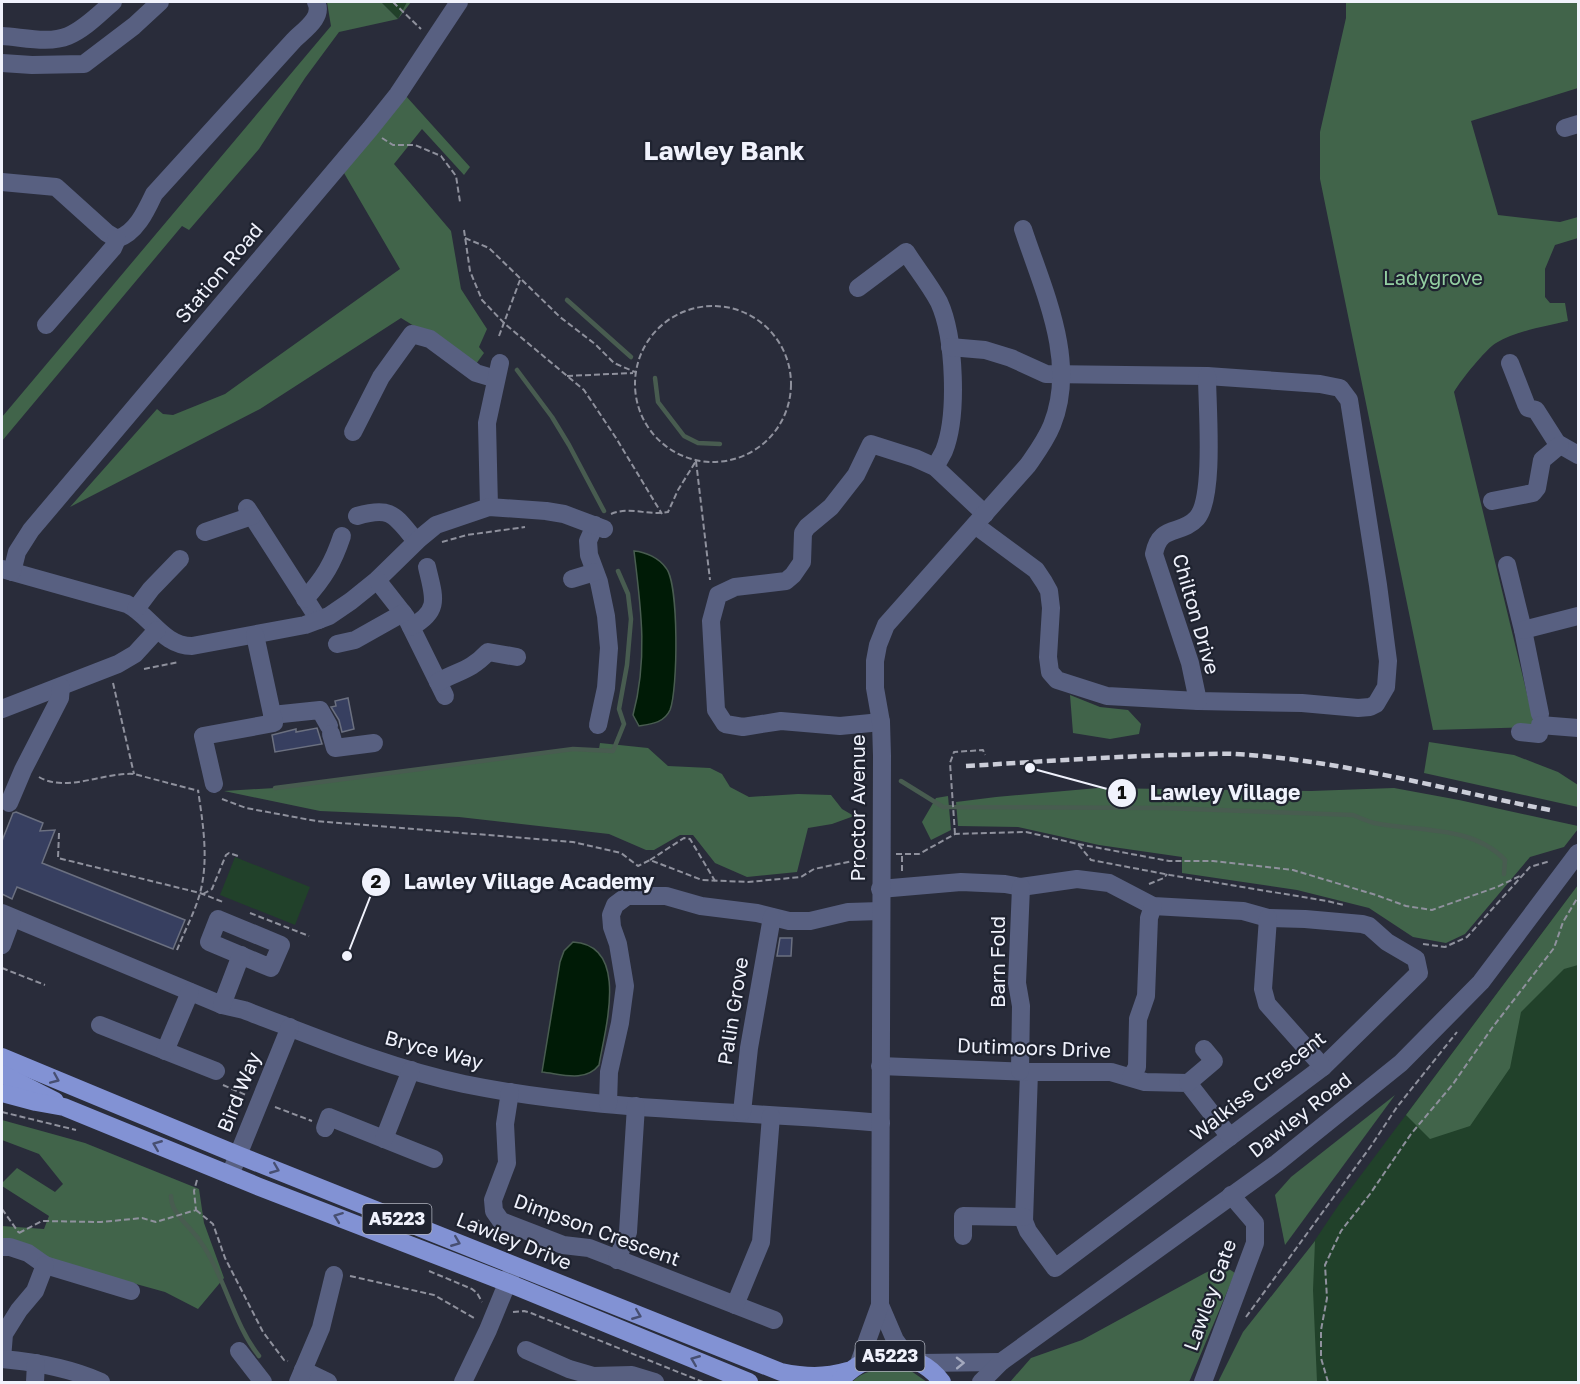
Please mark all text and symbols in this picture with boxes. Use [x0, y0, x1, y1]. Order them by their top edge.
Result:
district label: Lawley Bank [643, 135, 805, 166]
street label: Station Road [169, 217, 267, 327]
park label: Ladygrove [1383, 265, 1483, 289]
street label: Chilton Drive [1168, 551, 1226, 677]
street label: Proctor Avenue [845, 735, 869, 882]
callout: Lawley Village [1107, 773, 1312, 812]
text: Lawley Village [1150, 779, 1300, 805]
text: 1 [1117, 781, 1127, 803]
callout: Lawley Village Academy [361, 862, 666, 901]
text: Lawley Village Academy [404, 868, 655, 894]
text: 2 [371, 870, 382, 892]
street label: Barn Fold [985, 916, 1009, 1008]
street label: Palin Grove [712, 955, 752, 1067]
street label: Bryce Way [383, 1024, 486, 1074]
street label: Walkiss Crescent [1185, 1025, 1330, 1145]
street label: Dutimoors Drive [957, 1032, 1111, 1062]
street label: Bird Way [211, 1048, 265, 1135]
street label: Dawley Road [1243, 1067, 1356, 1162]
one-way arrow [49, 1072, 60, 1084]
one-way arrow [153, 1140, 164, 1152]
one-way arrow [269, 1162, 279, 1175]
street label: Dimpson Crescent [511, 1188, 684, 1270]
road number: A5223 [362, 1204, 432, 1234]
street label: Lawley Drive [453, 1206, 575, 1274]
one-way arrow [334, 1212, 344, 1225]
one-way arrow [449, 1235, 460, 1247]
street label: Lawley Gate [1178, 1235, 1240, 1354]
one-way arrow [630, 1308, 641, 1320]
road number: A5223 [856, 1341, 924, 1371]
one-way arrow [690, 1355, 701, 1367]
one-way arrow [956, 1357, 965, 1369]

